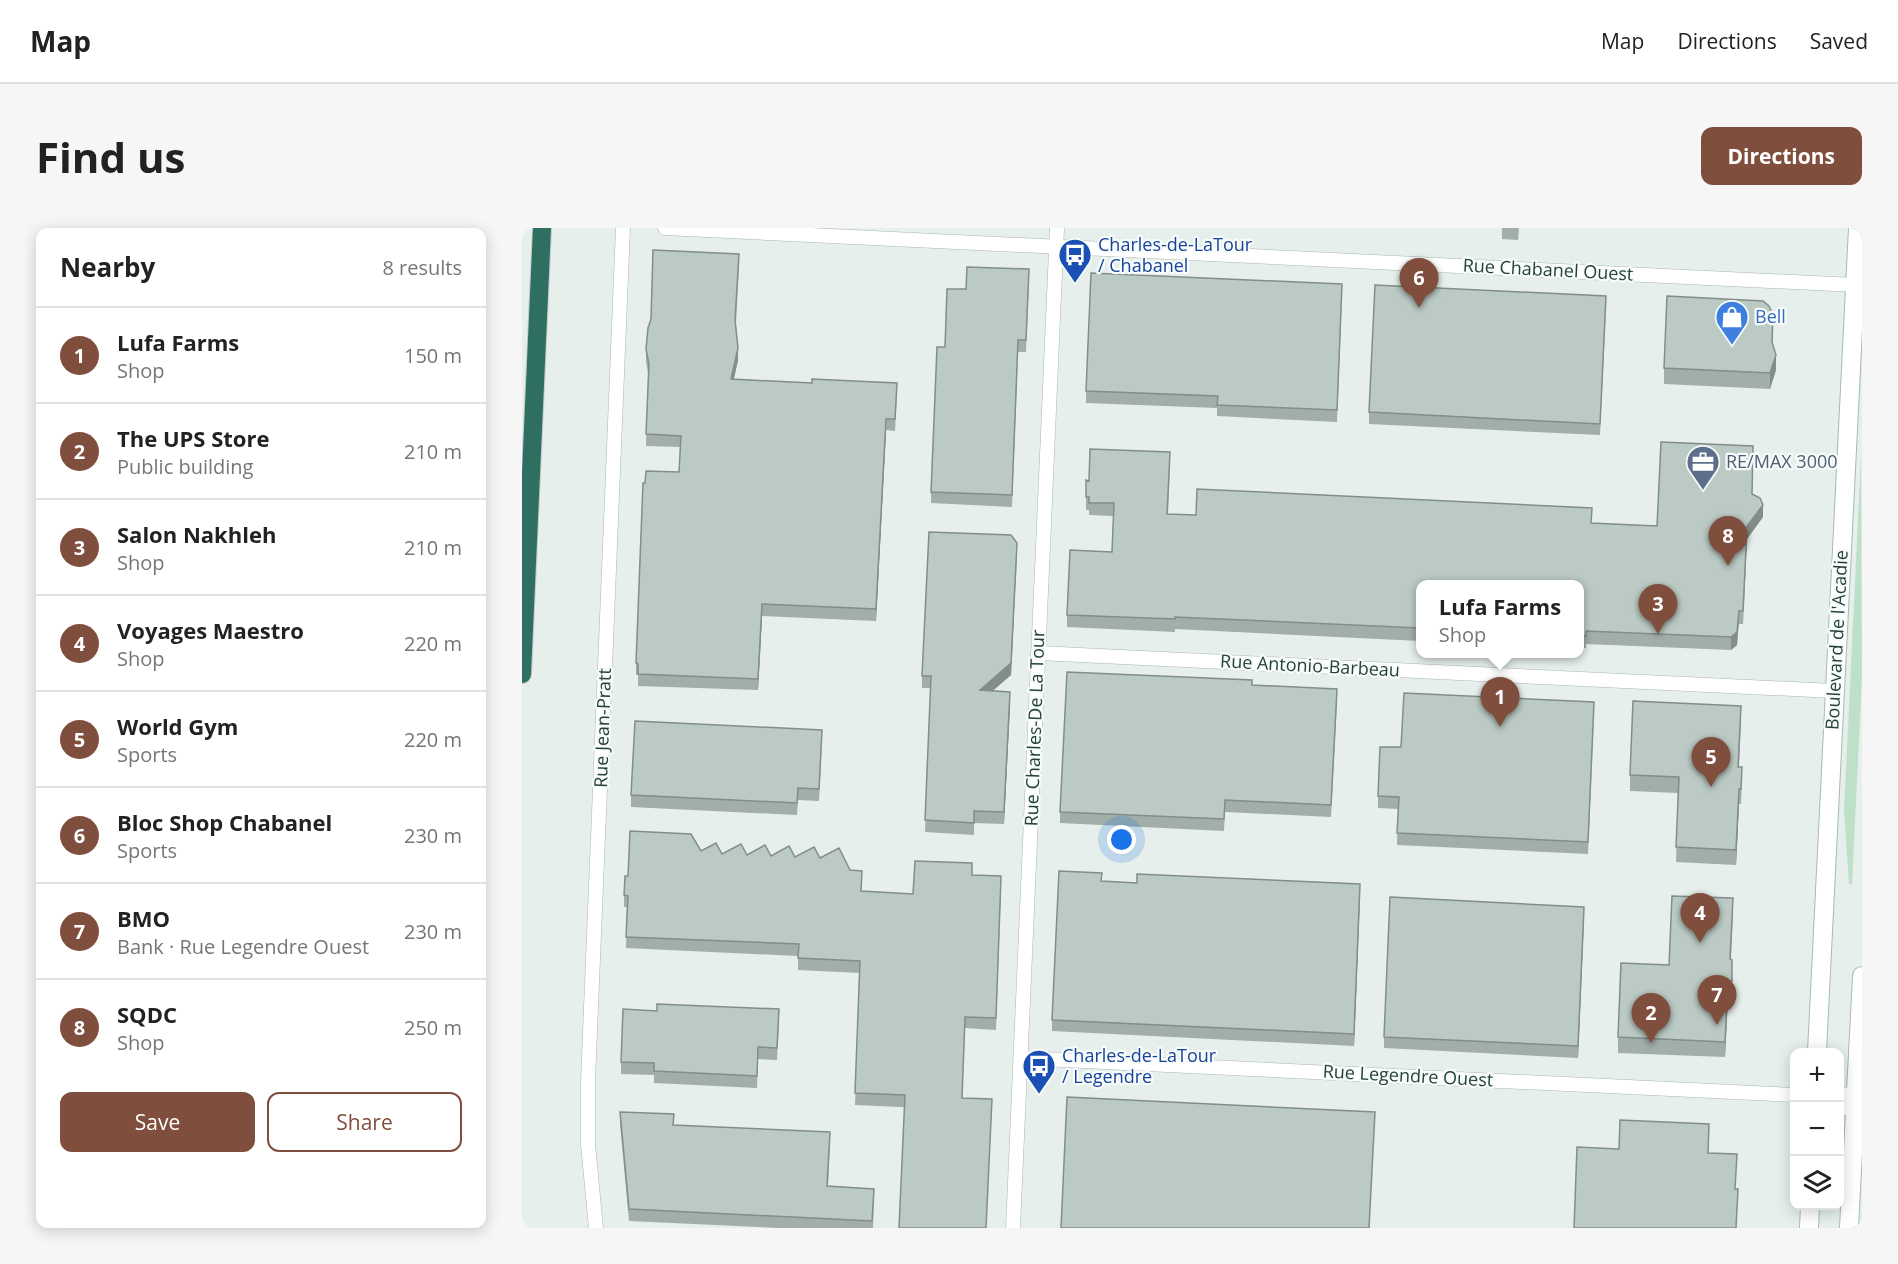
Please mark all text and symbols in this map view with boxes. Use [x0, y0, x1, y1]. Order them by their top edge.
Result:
text: Map [30, 22, 91, 60]
text: Map [1601, 27, 1644, 55]
text: Directions [1677, 27, 1777, 55]
text: Saved [1810, 27, 1868, 55]
button: Directions [1701, 127, 1862, 185]
text: Find us [36, 128, 185, 185]
place label: Charles-de-LaTour / Chabanel [1098, 232, 1253, 277]
bus stop icon: Charles-de-LaTour / Chabanel [1057, 237, 1093, 284]
text: Nearby [60, 249, 155, 285]
street label: Rue Chabanel Ouest [1462, 253, 1634, 285]
text: 8 results [382, 254, 462, 281]
pin: 6 [1400, 259, 1438, 308]
shop icon: Bell [1714, 299, 1750, 346]
place label: Bell [1755, 304, 1786, 328]
text: Lufa Farms [117, 327, 239, 357]
text: 1 [74, 342, 85, 369]
text: 150 m [404, 342, 462, 369]
text: Shop [117, 357, 165, 384]
text: The UPS Store [117, 423, 269, 453]
text: 2 [74, 438, 85, 465]
text: 210 m [404, 438, 462, 465]
office icon: RE/MAX 3000 [1685, 444, 1721, 491]
place label: RE/MAX 3000 [1726, 449, 1838, 473]
text: Public building [117, 453, 253, 480]
pin: 8 [1708, 516, 1748, 566]
text: Salon Nakhleh [117, 519, 276, 549]
text: 3 [74, 534, 85, 561]
text: 210 m [404, 534, 462, 561]
text: Shop [117, 549, 165, 576]
street label: Boulevard de l'Acadie [1819, 549, 1853, 731]
popup [1416, 580, 1584, 658]
pin: 3 [1638, 584, 1678, 634]
text: Lufa Farms [1439, 591, 1561, 621]
text: Voyages Maestro [117, 615, 304, 645]
text: Shop [1439, 621, 1486, 648]
street label: Rue Charles-De La Tour [1019, 629, 1049, 827]
text: 4 [74, 630, 85, 657]
text: 220 m [404, 630, 462, 657]
text: Shop [117, 645, 165, 672]
street label: Rue Antonio-Barbeau [1220, 648, 1401, 682]
street label: Rue Jean-Pratt [588, 668, 616, 788]
pin: 1 [1480, 678, 1520, 727]
text: World Gym [117, 711, 238, 741]
text: 5 [74, 726, 85, 753]
text: 220 m [404, 726, 462, 753]
pin: 5 [1692, 738, 1730, 787]
text: Sports [117, 741, 177, 768]
text: Bloc Shop Chabanel [117, 807, 332, 837]
text: 6 [74, 822, 85, 849]
text: 230 m [404, 822, 462, 849]
your location [1107, 825, 1136, 854]
text: Sports [117, 837, 177, 864]
pin: 4 [1680, 894, 1720, 943]
text: BMO [117, 903, 170, 933]
text: 7 [74, 918, 85, 945]
text: 230 m [404, 918, 462, 945]
text: Bank · Rue Legendre Ouest [117, 933, 369, 960]
pin: 7 [1698, 976, 1736, 1025]
pin: 2 [1632, 994, 1670, 1043]
text: SQDC [117, 999, 177, 1029]
text: 8 [74, 1014, 85, 1041]
text: 250 m [404, 1014, 462, 1041]
text: Shop [117, 1029, 165, 1056]
place label: Charles-de-LaTour / Legendre [1062, 1043, 1217, 1088]
bus stop icon: Charles-de-LaTour / Legendre [1021, 1048, 1057, 1095]
map controls [1790, 1048, 1844, 1210]
button: + [1790, 1048, 1844, 1102]
street label: Rue Legendre Ouest [1322, 1059, 1494, 1091]
button: Save [60, 1092, 255, 1152]
button: Share [267, 1092, 462, 1152]
button: − [1790, 1102, 1844, 1156]
button: layers [1790, 1156, 1844, 1210]

